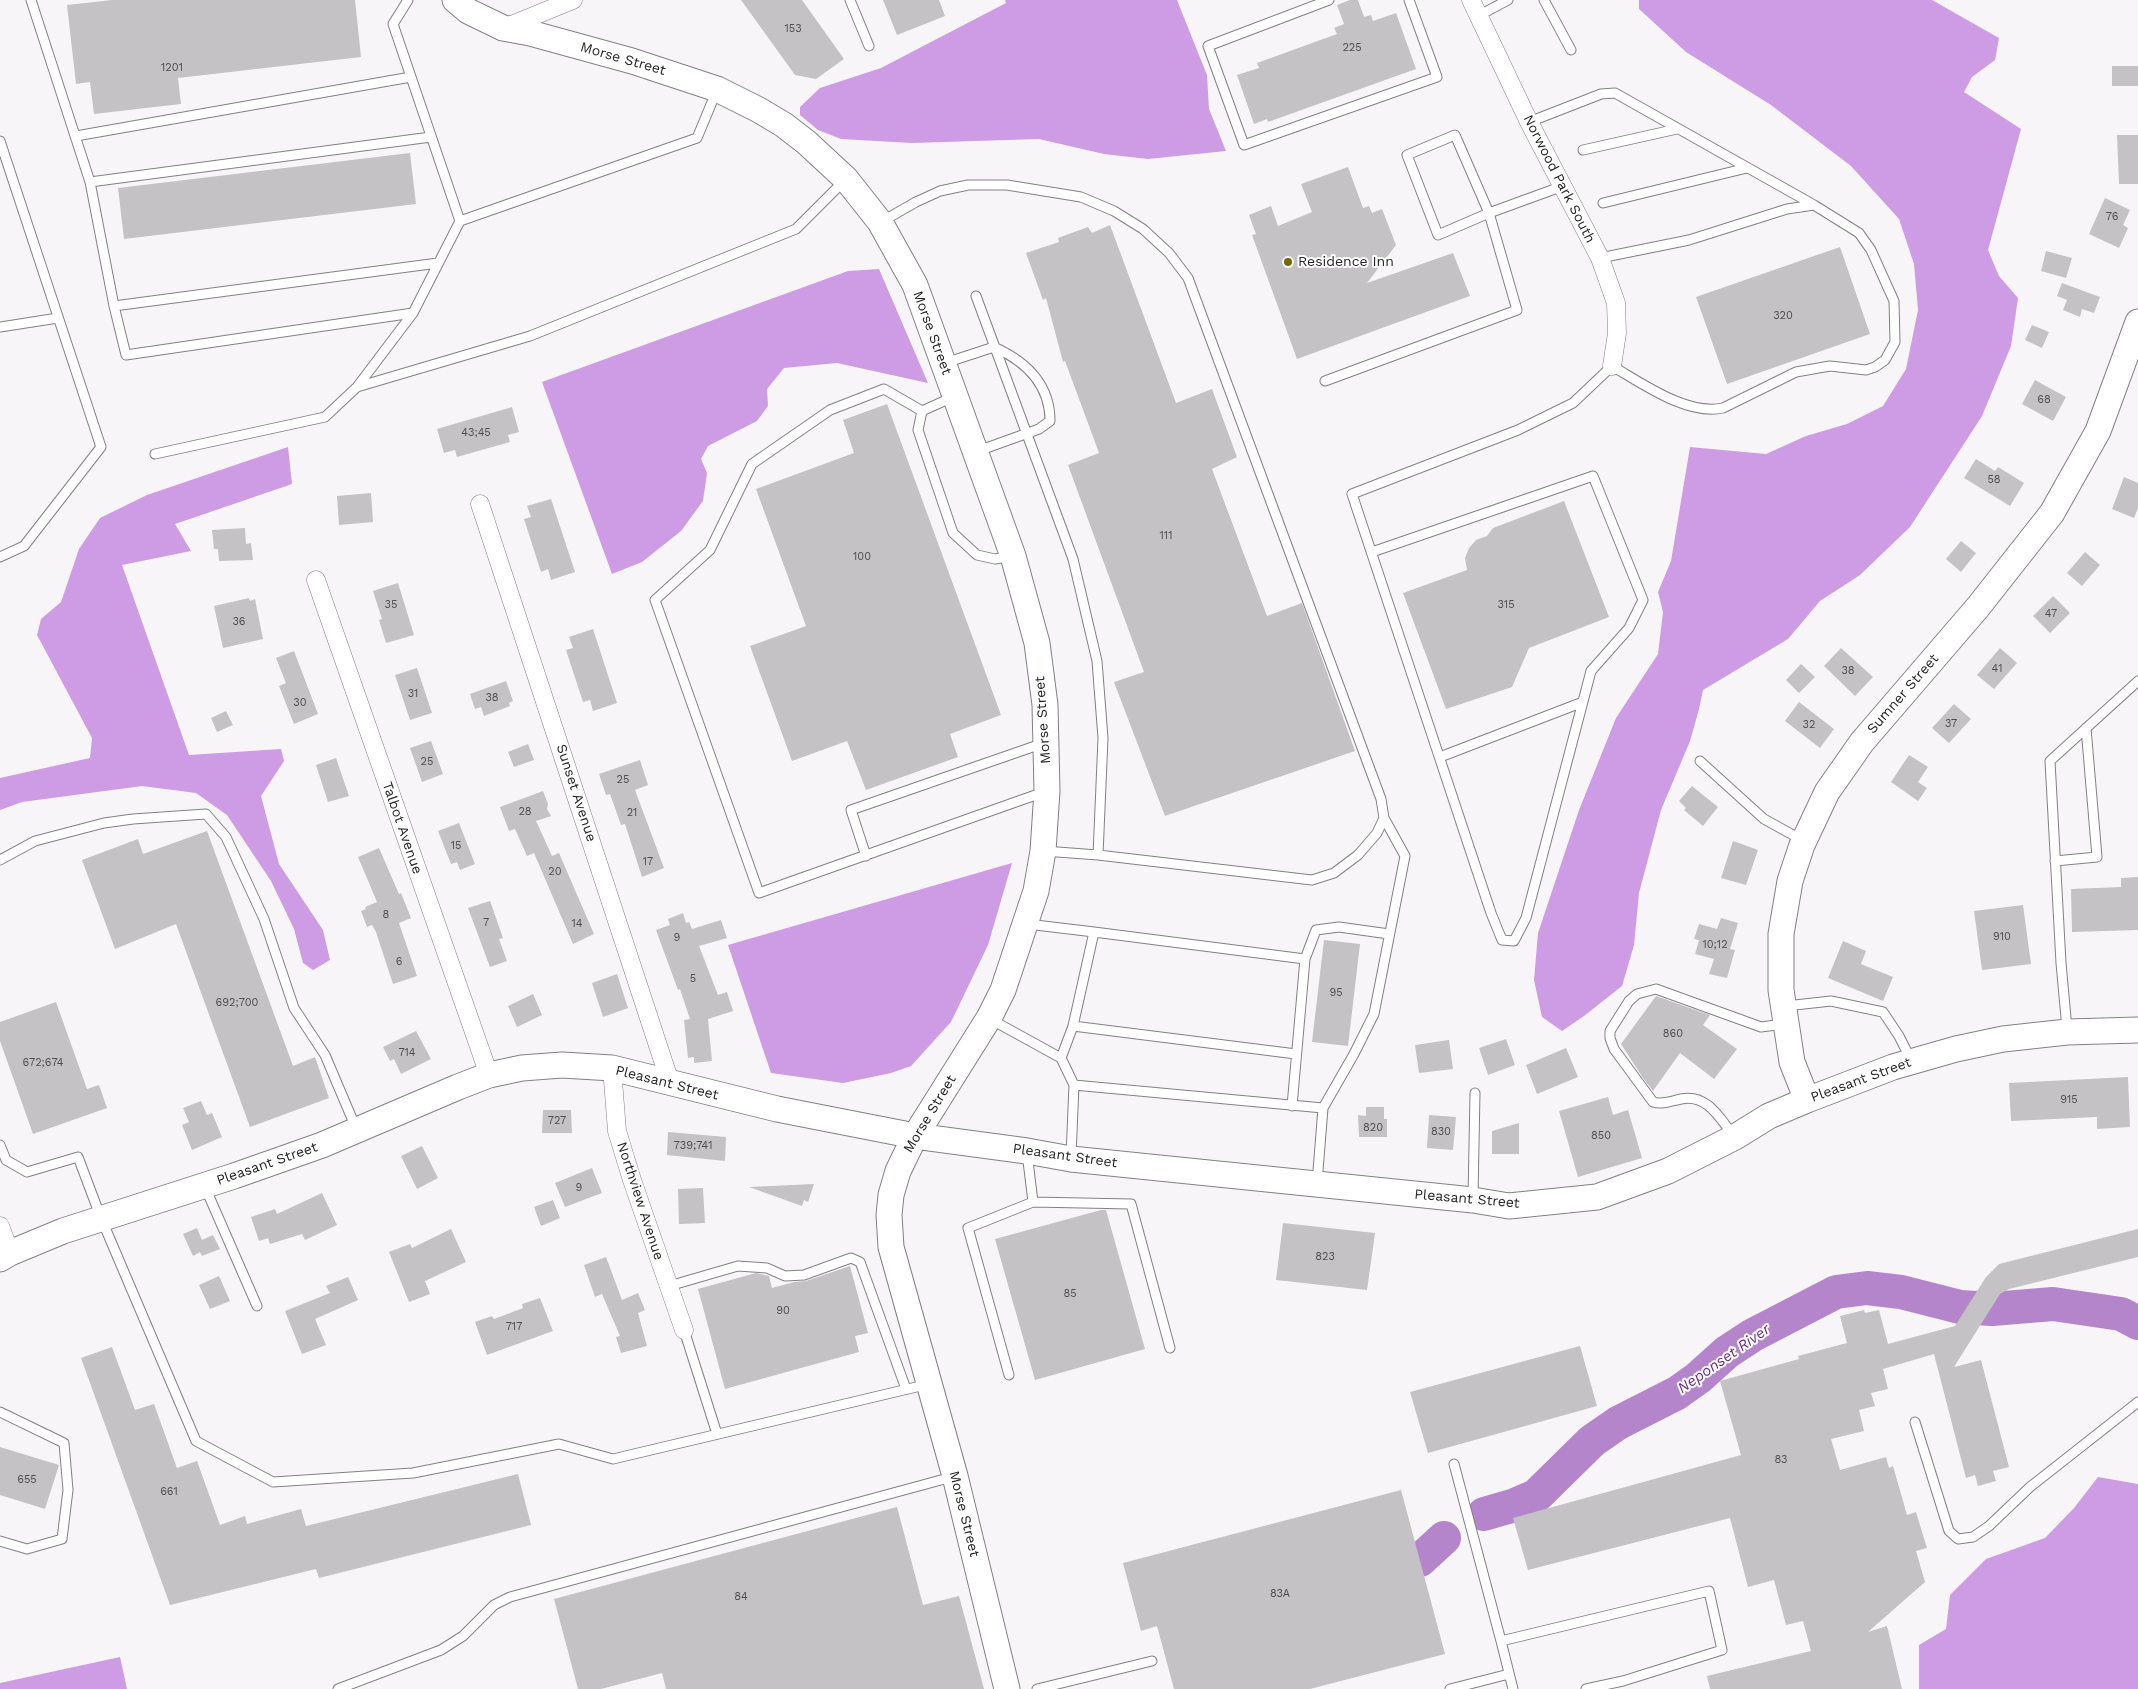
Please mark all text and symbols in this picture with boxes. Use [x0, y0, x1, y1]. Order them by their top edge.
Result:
house number: 153 [784, 22, 802, 36]
street label: Morse Street [578, 39, 668, 79]
house number: 225 [1342, 41, 1362, 55]
house number: 1201 [161, 61, 183, 75]
street label: Norwood Park South [1519, 112, 1599, 246]
house number: 76 [2106, 210, 2118, 224]
place label: Residence Inn [1298, 254, 1394, 270]
marker: Residence Inn [1282, 256, 1294, 268]
street label: Morse Street [909, 289, 955, 377]
house number: 320 [1773, 309, 1793, 323]
house number: 68 [2037, 393, 2051, 407]
house number: 43;45 [461, 426, 491, 440]
house number: 58 [1987, 473, 2001, 487]
house number: 111 [1160, 529, 1172, 543]
house number: 100 [853, 550, 871, 564]
house number: 35 [385, 598, 397, 612]
house number: 315 [1497, 598, 1515, 612]
house number: 47 [2045, 607, 2057, 621]
house number: 36 [232, 615, 246, 629]
street label: Sumner Street [1864, 651, 1942, 737]
house number: 41 [1992, 662, 2002, 676]
house number: 38 [1841, 664, 1855, 678]
street label: Morse Street [1032, 676, 1054, 764]
house number: 31 [408, 687, 418, 701]
house number: 38 [485, 691, 499, 705]
house number: 30 [293, 696, 307, 710]
house number: 37 [1945, 717, 1957, 731]
house number: 32 [1803, 718, 1815, 732]
street label: Sunset Avenue [552, 742, 600, 844]
house number: 25 [421, 755, 433, 769]
house number: 25 [617, 773, 629, 787]
street label: Talbot Avenue [378, 780, 426, 876]
house number: 28 [518, 805, 532, 819]
house number: 21 [627, 806, 637, 820]
house number: 15 [451, 839, 461, 853]
house number: 17 [643, 855, 653, 869]
house number: 20 [548, 865, 562, 879]
house number: 8 [383, 908, 389, 922]
house number: 7 [483, 916, 489, 930]
house number: 14 [571, 917, 583, 931]
house number: 910 [1993, 930, 2011, 944]
house number: 9 [674, 931, 680, 945]
house number: 10;12 [1702, 938, 1728, 952]
house number: 6 [396, 955, 402, 969]
house number: 5 [690, 972, 696, 986]
house number: 95 [1329, 986, 1343, 1000]
house number: 692;700 [216, 996, 258, 1010]
house number: 860 [1663, 1027, 1683, 1041]
house number: 714 [398, 1046, 416, 1060]
street label: Pleasant Street [1809, 1054, 1913, 1106]
house number: 672;674 [22, 1056, 64, 1070]
street label: Pleasant Street [614, 1062, 720, 1104]
street label: Morse Street [900, 1072, 960, 1156]
house number: 915 [2060, 1093, 2078, 1107]
house number: 727 [548, 1114, 566, 1128]
house number: 820 [1363, 1121, 1383, 1135]
house number: 830 [1431, 1125, 1451, 1139]
house number: 850 [1591, 1129, 1611, 1143]
street label: Pleasant Street [214, 1139, 320, 1189]
house number: 739;741 [674, 1139, 712, 1153]
street label: Northview Avenue [613, 1140, 667, 1262]
street label: Pleasant Street [1012, 1140, 1118, 1172]
house number: 9 [576, 1181, 582, 1195]
street label: Pleasant Street [1414, 1186, 1520, 1212]
house number: 823 [1315, 1250, 1335, 1264]
house number: 85 [1063, 1287, 1077, 1301]
house number: 90 [776, 1304, 790, 1318]
house number: 717 [506, 1320, 522, 1334]
water label: Neponset River [1674, 1320, 1774, 1398]
house number: 83 [1775, 1453, 1787, 1467]
street label: Morse Street [945, 1469, 983, 1559]
house number: 655 [17, 1473, 37, 1487]
house number: 661 [160, 1485, 178, 1499]
house number: 83A [1270, 1587, 1290, 1601]
house number: 84 [734, 1590, 748, 1604]

